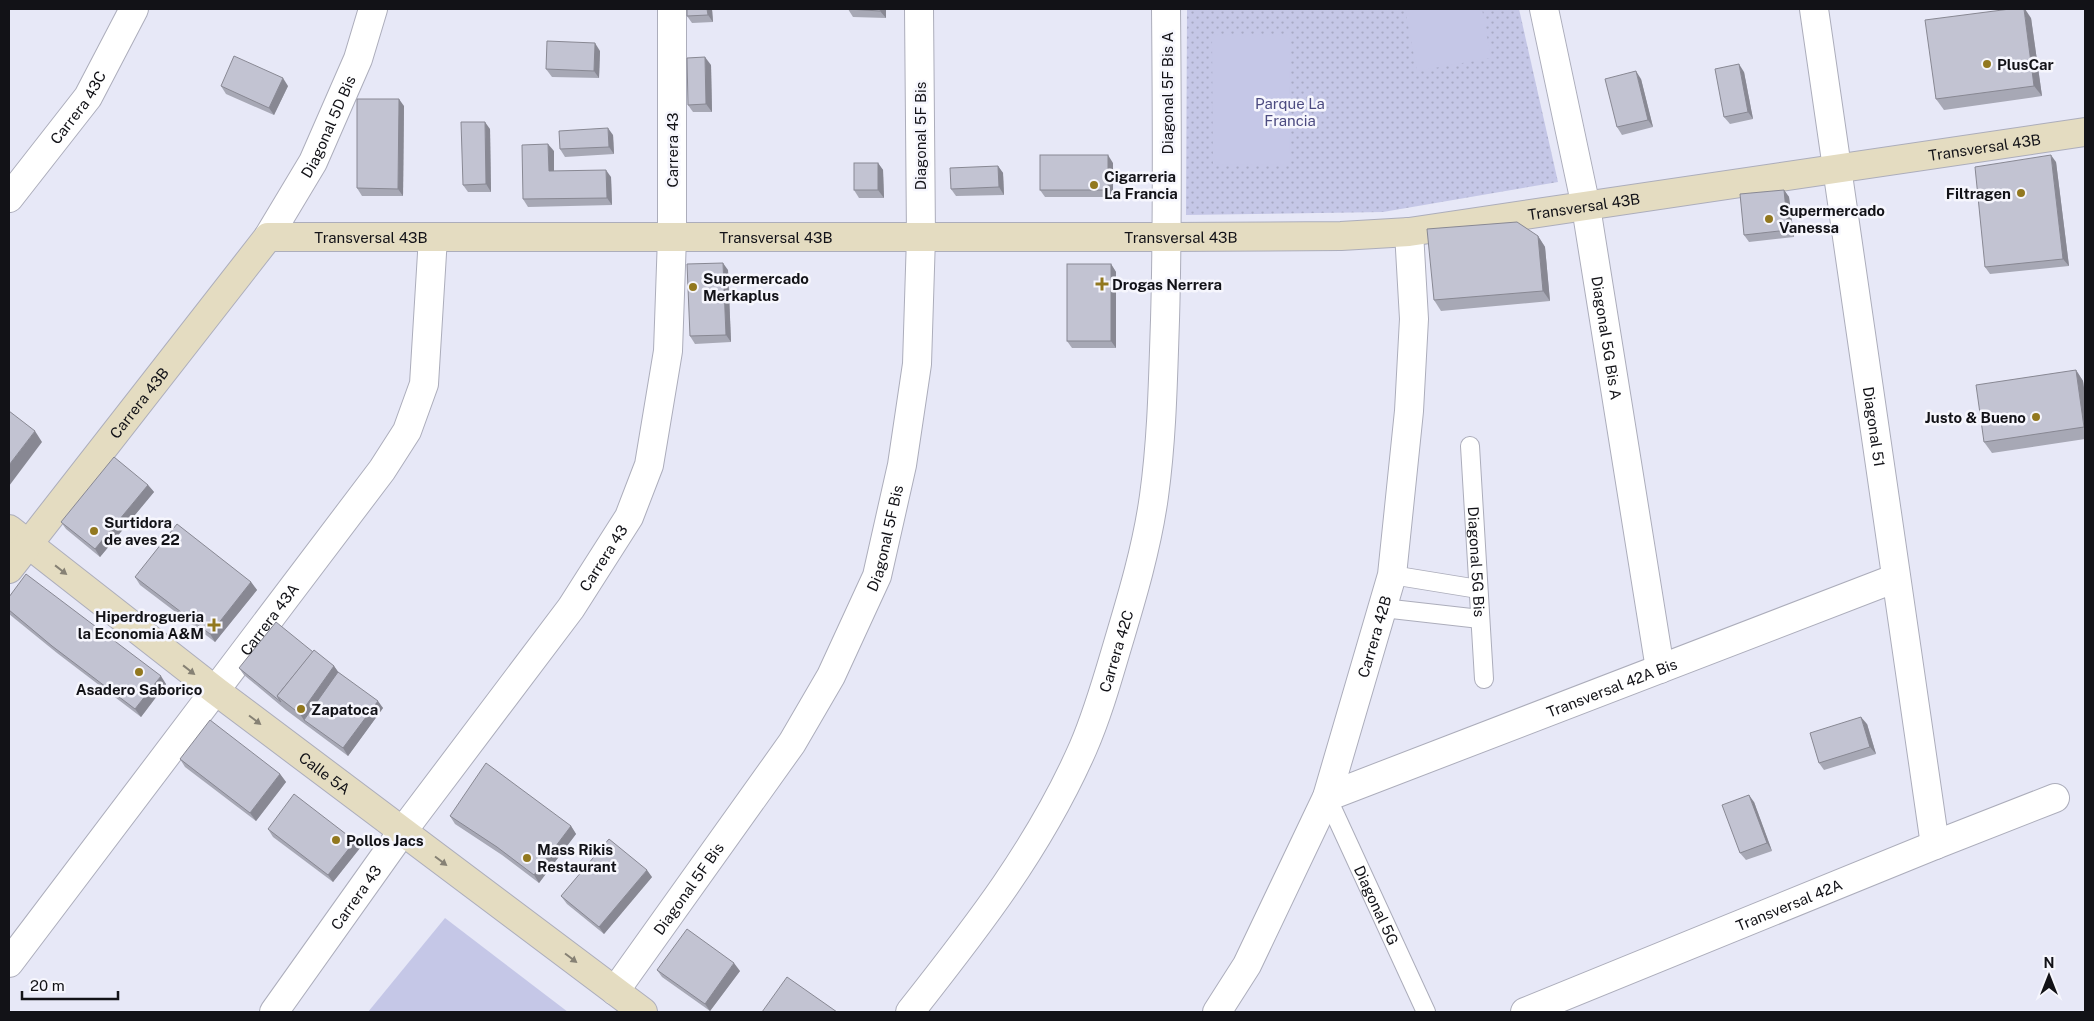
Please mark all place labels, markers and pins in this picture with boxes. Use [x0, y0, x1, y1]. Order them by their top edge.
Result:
place label: PlusCar [1997, 56, 2054, 73]
marker: PlusCar [1981, 58, 1993, 70]
place label: Cigarreria La Francia [1104, 168, 1178, 202]
marker: Cigarreria La Francia [1088, 179, 1100, 191]
place label: Filtragen [1946, 185, 2011, 202]
marker: Filtragen [2015, 187, 2027, 199]
place label: Supermercado Vanessa [1779, 202, 1885, 236]
marker: Supermercado Vanessa [1763, 213, 1775, 225]
place label: Supermercado Merkaplus [703, 270, 809, 304]
place label: Drogas Nerrera [1112, 276, 1222, 293]
marker: Drogas Nerrera [1096, 278, 1108, 290]
marker: Supermercado Merkaplus [687, 281, 699, 293]
place label: Justo & Bueno [1925, 409, 2026, 426]
marker: Justo & Bueno [2030, 411, 2042, 423]
place label: Surtidora de aves 22 [104, 514, 180, 548]
marker: Surtidora de aves 22 [88, 525, 100, 537]
place label: Hiperdrogueria la Economia A&M [78, 608, 204, 642]
marker: Hiperdrogueria la Economia A&M [208, 619, 220, 631]
marker: Asadero Saborico [133, 666, 145, 678]
place label: Asadero Saborico [76, 681, 203, 698]
place label: Zapatoca [311, 701, 378, 718]
marker: Zapatoca [295, 703, 307, 715]
place label: Pollos Jacs [346, 832, 424, 849]
marker: Pollos Jacs [330, 834, 342, 846]
place label: Mass Rikis Restaurant [537, 841, 617, 875]
marker: Mass Rikis Restaurant [521, 852, 533, 864]

